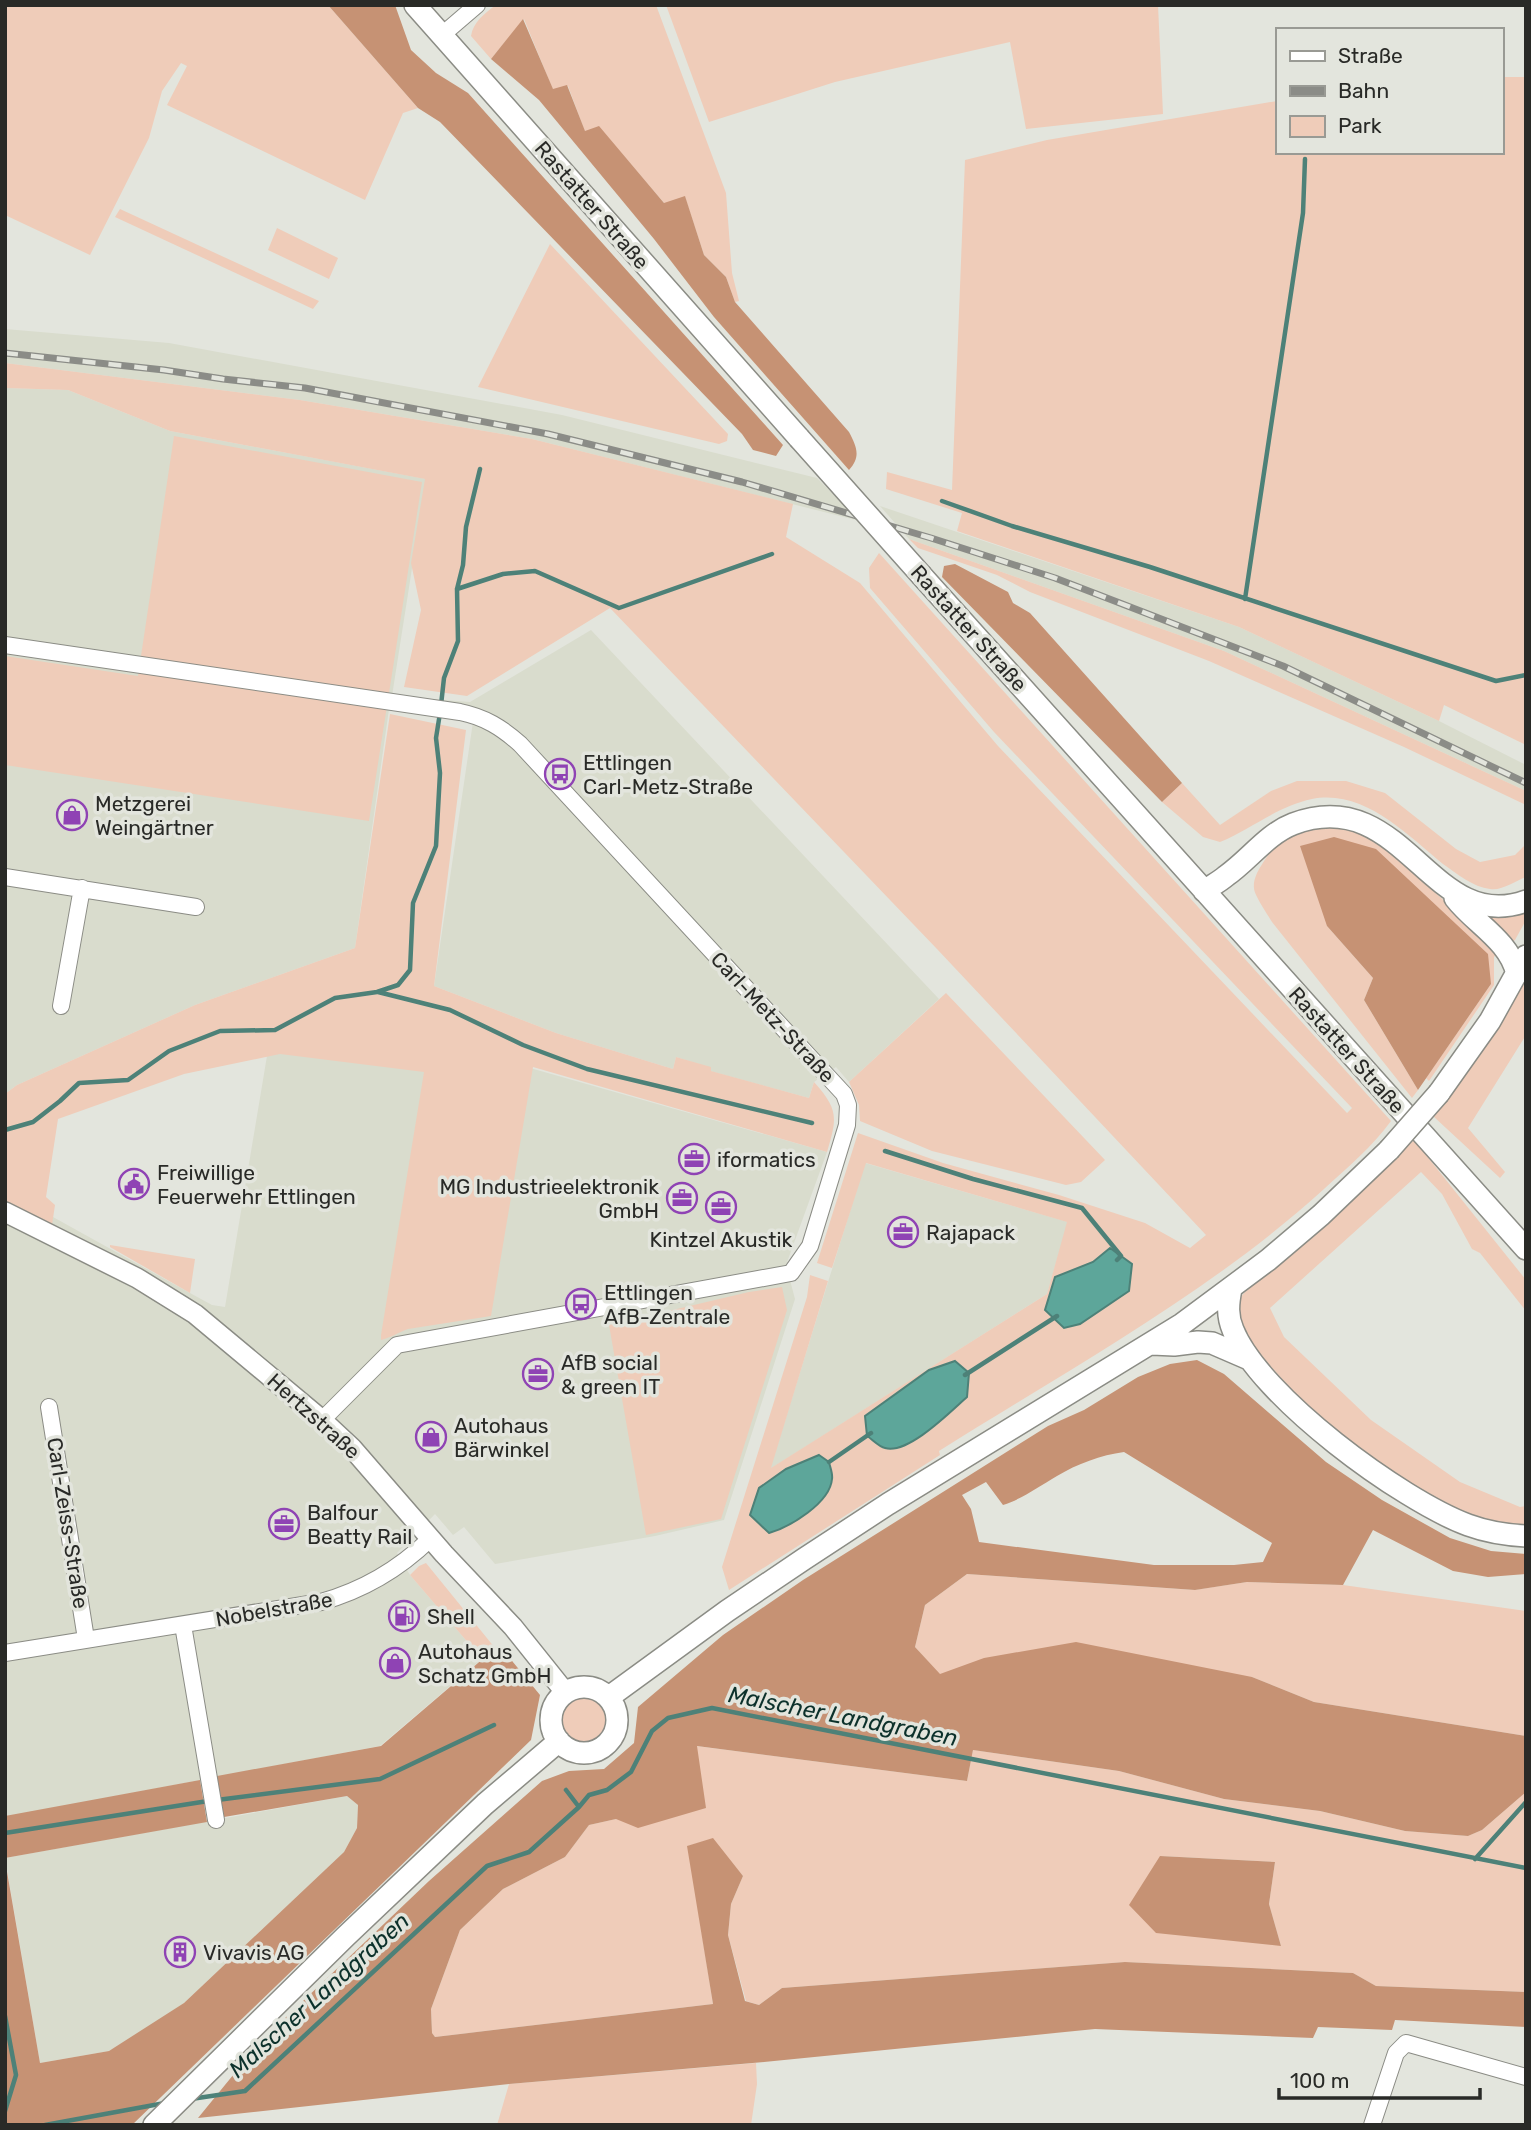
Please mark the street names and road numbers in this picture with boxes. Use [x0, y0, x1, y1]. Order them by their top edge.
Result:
street label: Rastatter Straße [530, 136, 654, 274]
street label: Rastatter Straße [906, 560, 1032, 696]
street label: Carl-Metz-Straße [706, 946, 840, 1088]
street label: Rastatter Straße [1284, 982, 1410, 1118]
street label: Hertzstraße [263, 1368, 365, 1464]
street label: Carl-Zeiss-Straße [42, 1436, 94, 1610]
street label: Nobelstraße [214, 1586, 334, 1632]

